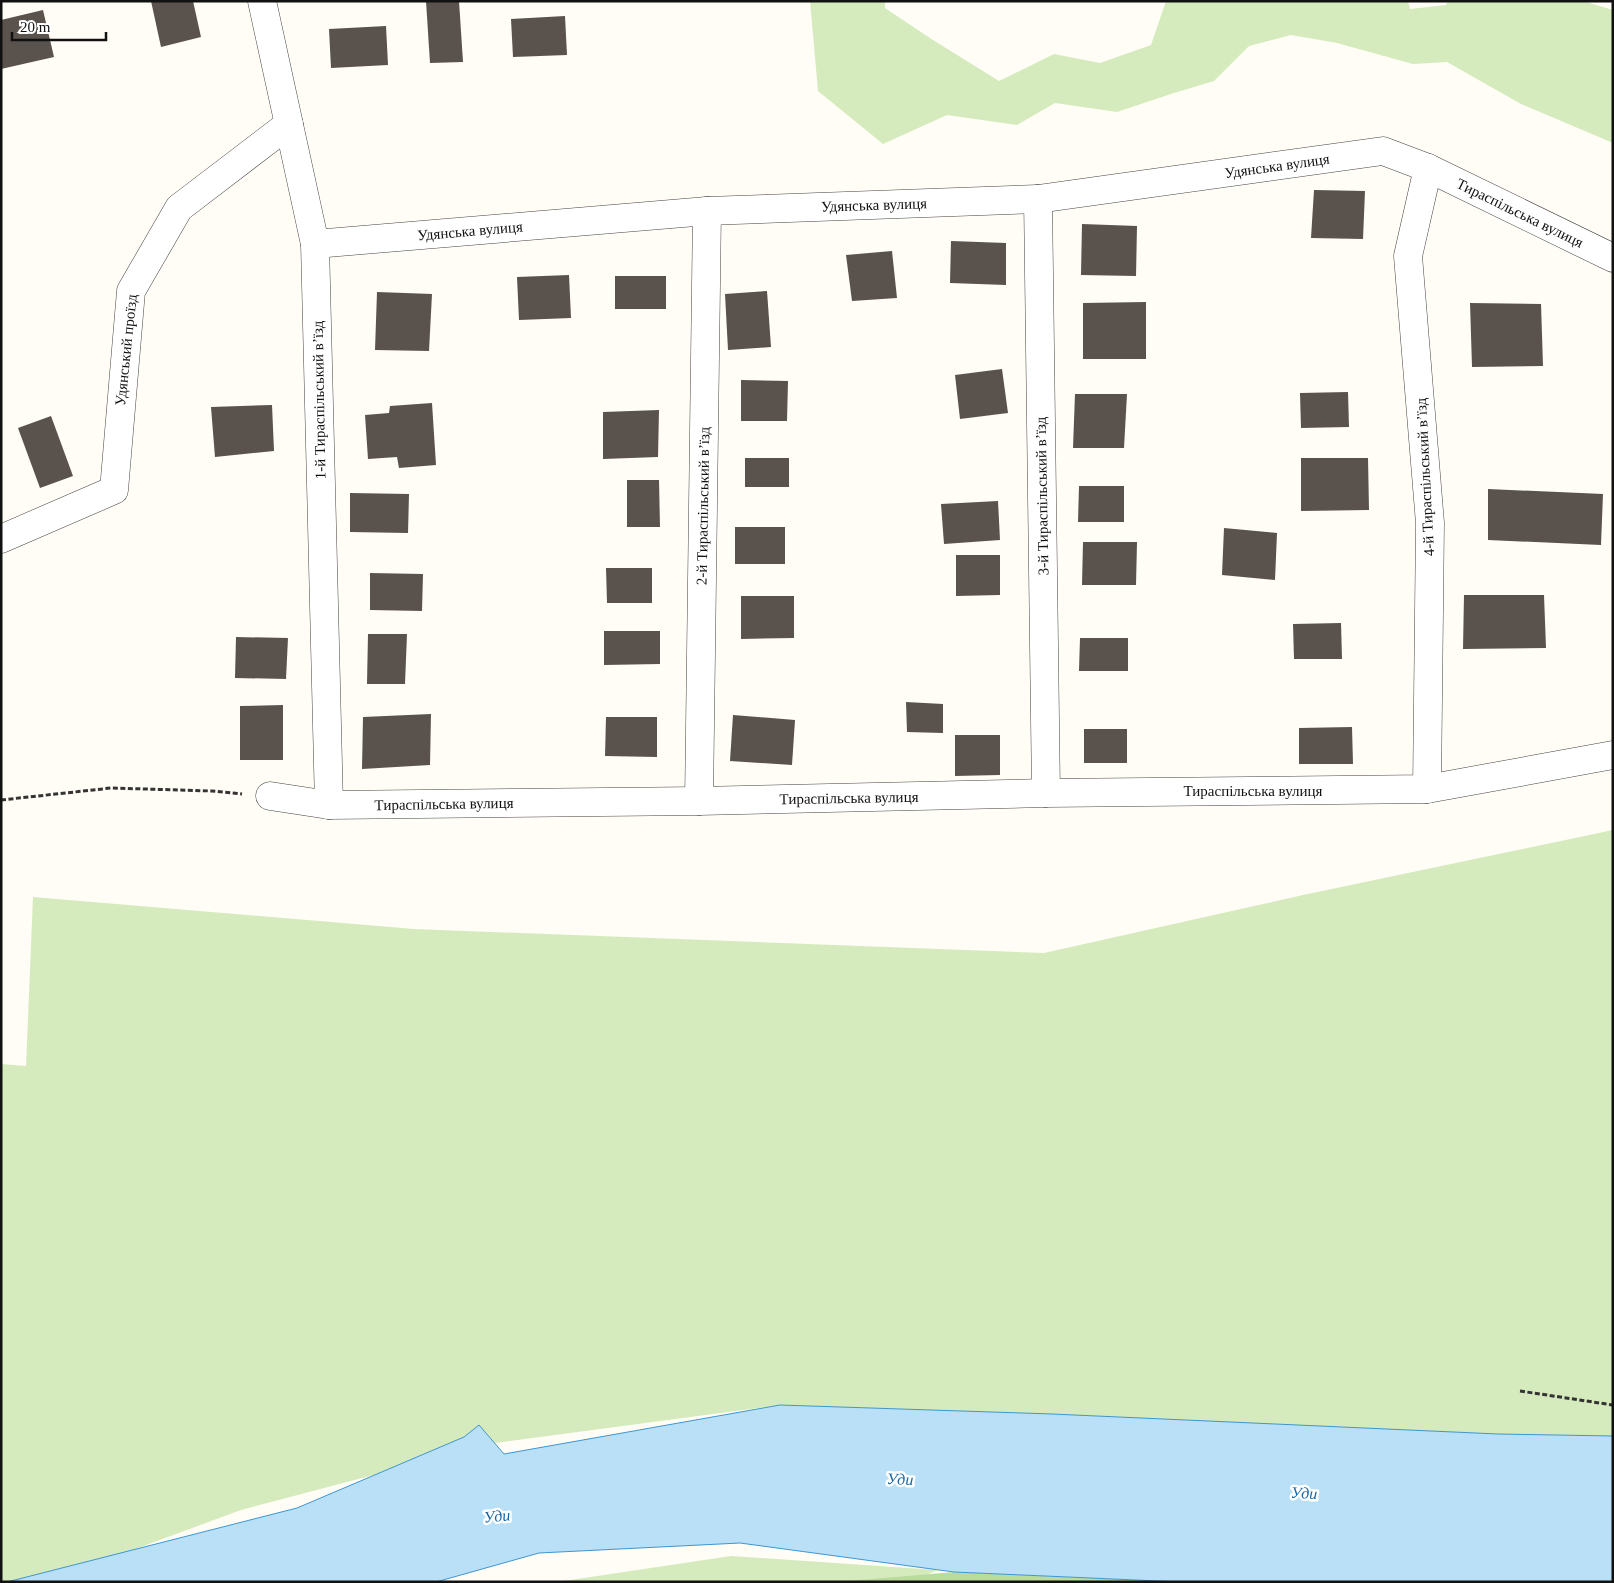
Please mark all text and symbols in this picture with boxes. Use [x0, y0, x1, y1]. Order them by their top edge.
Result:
scale bar [12, 10, 106, 42]
text: 20 m [20, 19, 51, 35]
street label: Удянська вулиця [1223, 151, 1331, 181]
street label: Тираспільська вулиця [1454, 175, 1586, 251]
street label: Удянська вулиця [821, 195, 927, 215]
street label: Удянська вулиця [417, 218, 524, 244]
street label: Удянський проїзд [112, 293, 140, 407]
street label: 1-й Тираспільський в’їзд [310, 320, 328, 479]
street label: 4-й Тираспільський в’їзд [1413, 397, 1437, 557]
street label: 3-й Тираспільський в’їзд [1033, 416, 1051, 575]
street label: 2-й Тираспільський в’їзд [694, 426, 712, 585]
street label: Тираспільська вулиця [1184, 783, 1323, 799]
street label: Тираспільська вулиця [779, 789, 919, 807]
street label: Тираспільська вулиця [374, 795, 514, 813]
water label: Уди [886, 1470, 914, 1488]
water label: Уди [1290, 1484, 1318, 1502]
water label: Уди [483, 1506, 511, 1526]

